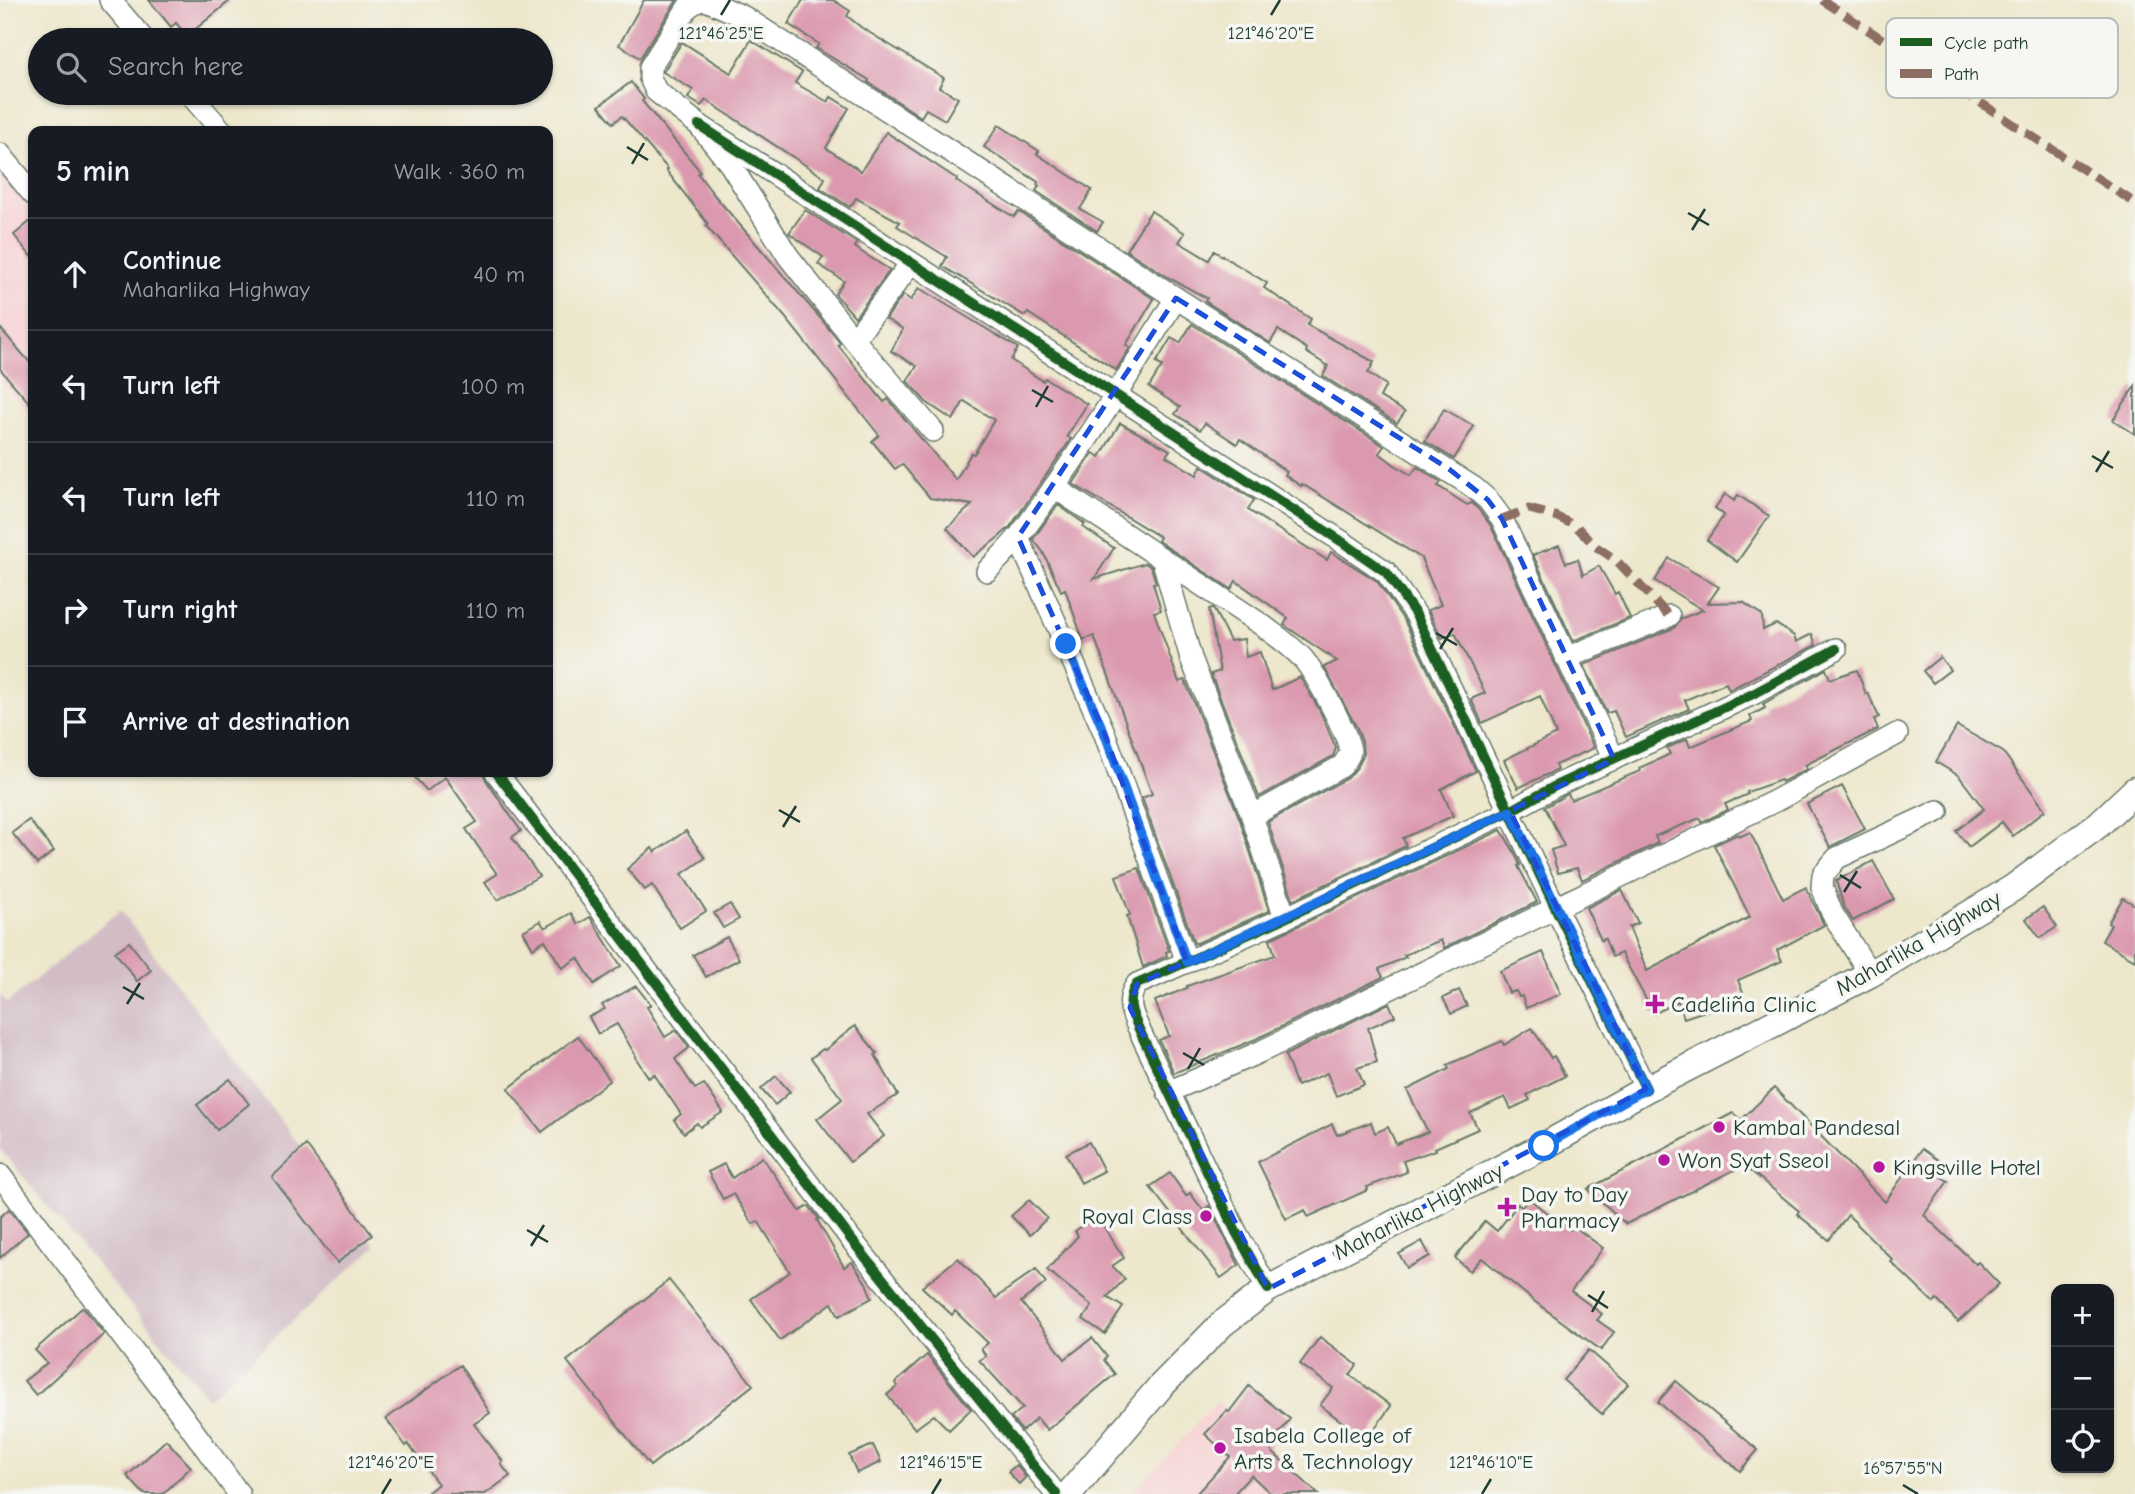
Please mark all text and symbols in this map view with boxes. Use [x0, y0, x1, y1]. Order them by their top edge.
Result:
legend [1886, 18, 2118, 98]
text: 121°46'25"E [678, 23, 764, 44]
text: 121°46'20"E [1228, 23, 1314, 44]
search box [28, 28, 553, 105]
text: Cycle path [1944, 32, 2029, 54]
icon: search [52, 48, 90, 86]
text: Search here [108, 52, 243, 82]
text: Path [1944, 63, 1979, 85]
text: 5 min [56, 154, 130, 189]
text: Walk · 360 m [394, 158, 525, 185]
text: Continue [123, 246, 221, 276]
icon: ahead [56, 255, 94, 293]
text: 40 m [473, 261, 525, 288]
text: Maharlika Highway [123, 276, 310, 303]
icon: left [56, 367, 94, 405]
text: Turn left [123, 371, 220, 401]
text: 100 m [461, 373, 525, 400]
icon: left [56, 479, 94, 517]
text: Turn left [123, 483, 220, 513]
text: 110 m [466, 485, 525, 512]
icon: right [56, 591, 94, 629]
text: Turn right [123, 595, 237, 625]
text: 110 m [466, 597, 525, 624]
route end [1050, 628, 1081, 659]
icon: arrive [56, 703, 94, 741]
text: Arrive at destination [123, 707, 350, 737]
street label: Maharlika Highway [1831, 885, 2006, 1002]
place label: Cadeliña Clinic [1671, 991, 1817, 1018]
marker: Cadeliña Clinic [1645, 994, 1665, 1014]
place label: Kambal Pandesal [1733, 1114, 1900, 1141]
marker: Kambal Pandesal [1711, 1119, 1727, 1135]
route start [1528, 1130, 1559, 1161]
place label: Won Syat Sseol [1678, 1147, 1829, 1174]
marker: Won Syat Sseol [1656, 1152, 1672, 1168]
place label: Kingsville Hotel [1893, 1154, 2041, 1181]
street label: Maharlika Highway [1329, 1157, 1508, 1266]
marker: Kingsville Hotel [1871, 1159, 1887, 1175]
place label: Day to Day Pharmacy [1521, 1181, 1628, 1234]
marker: Day to Day Pharmacy [1499, 1199, 1515, 1215]
place label: Royal Class [1082, 1203, 1192, 1230]
marker: Royal Class [1198, 1208, 1214, 1224]
map controls [2051, 1284, 2114, 1473]
button: + [2051, 1284, 2114, 1347]
button: − [2051, 1347, 2114, 1410]
button: locate [2051, 1410, 2114, 1473]
place label: Isabela College of Arts & Technology [1234, 1422, 1413, 1475]
marker: Isabela College of Arts & Technology [1212, 1440, 1228, 1456]
text: 121°46'20"E [348, 1452, 434, 1473]
text: 121°46'15"E [900, 1452, 983, 1473]
text: 121°46'10"E [1449, 1452, 1533, 1473]
text: 16°57'55"N [1863, 1458, 1943, 1479]

